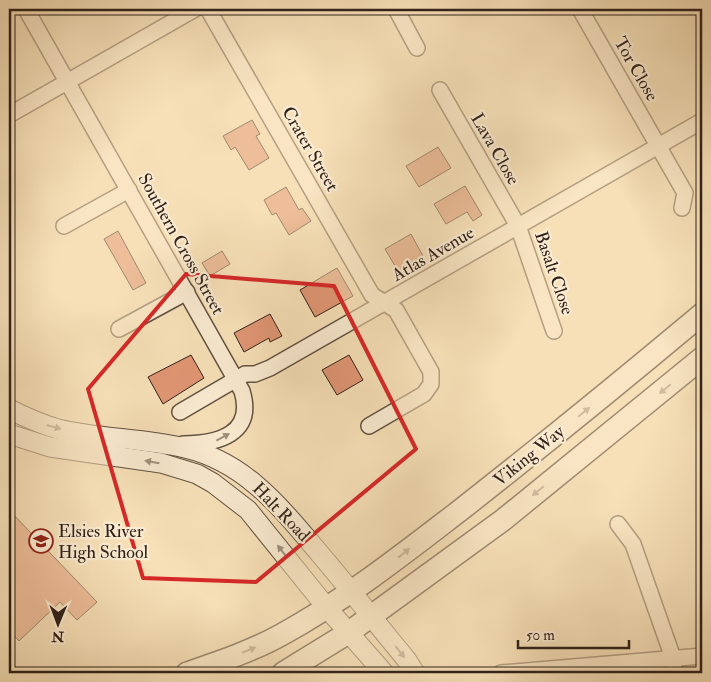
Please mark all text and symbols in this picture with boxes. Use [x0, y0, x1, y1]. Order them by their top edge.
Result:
street label: Tor Close [608, 33, 664, 106]
street label: Crater Street [276, 102, 344, 196]
street label: Lava Close [465, 109, 525, 189]
street label: Southern Cross Street [133, 169, 230, 319]
street label: Atlas Avenue [387, 221, 479, 287]
street label: Basalt Close [529, 228, 579, 318]
one-way arrow [658, 383, 671, 394]
one-way arrow [577, 406, 590, 417]
street label: Viking Way [489, 420, 570, 492]
one-way arrow [46, 424, 61, 432]
one-way arrow [215, 433, 230, 441]
one-way arrow [144, 457, 160, 465]
street label: Halt Road [247, 477, 315, 547]
one-way arrow [532, 486, 545, 497]
place label: Elsies River High School [58, 520, 149, 564]
school or university icon: Elsies River High School [28, 528, 54, 554]
one-way arrow [277, 544, 287, 558]
one-way arrow [397, 548, 410, 559]
north arrow [32, 600, 82, 650]
scale bar [518, 617, 630, 649]
text: 50 m [526, 626, 555, 645]
text: N [51, 628, 65, 645]
one-way arrow [394, 645, 405, 658]
one-way arrow [242, 646, 256, 654]

